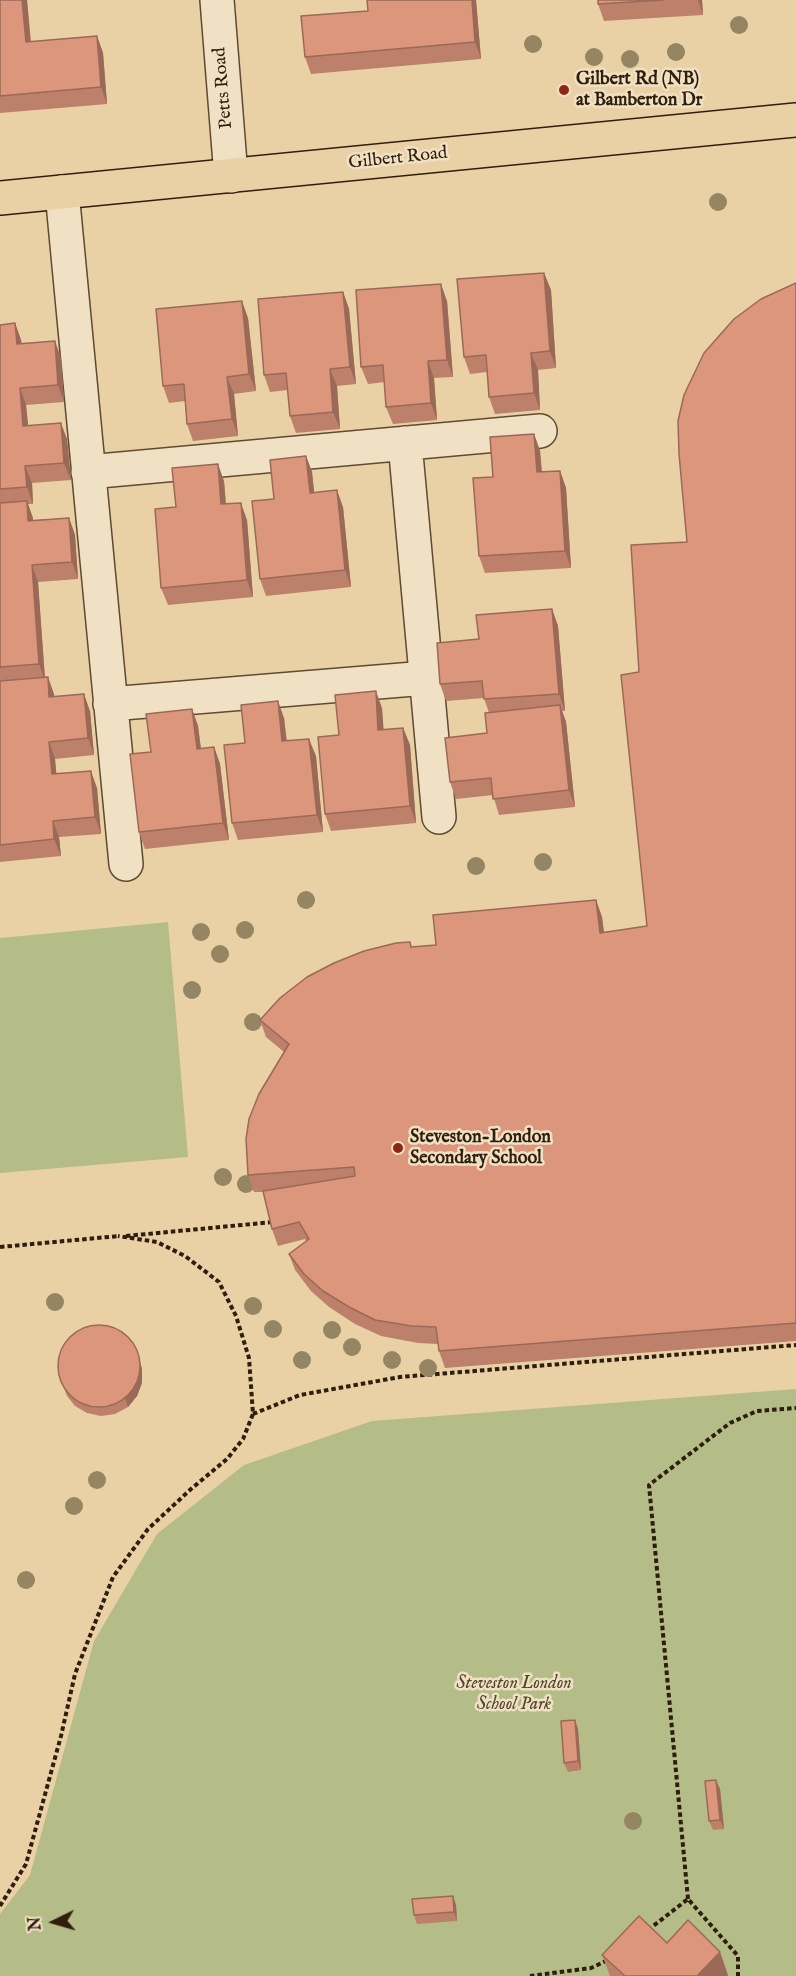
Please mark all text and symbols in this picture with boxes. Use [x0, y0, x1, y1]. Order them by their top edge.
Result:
street label: Petts Road [210, 46, 238, 130]
place label: Gilbert Rd (NB) at Bamberton Dr [576, 69, 702, 112]
marker: Gilbert Rd (NB) at Bamberton Dr [557, 83, 571, 97]
street label: Gilbert Road [347, 143, 449, 175]
place label: Steveston-London Secondary School [410, 1127, 551, 1170]
marker: Steveston-London Secondary School [391, 1141, 405, 1155]
park label: Steveston London School Park [456, 1673, 572, 1716]
north arrow [24, 1892, 84, 1952]
text: N [26, 1916, 47, 1931]

